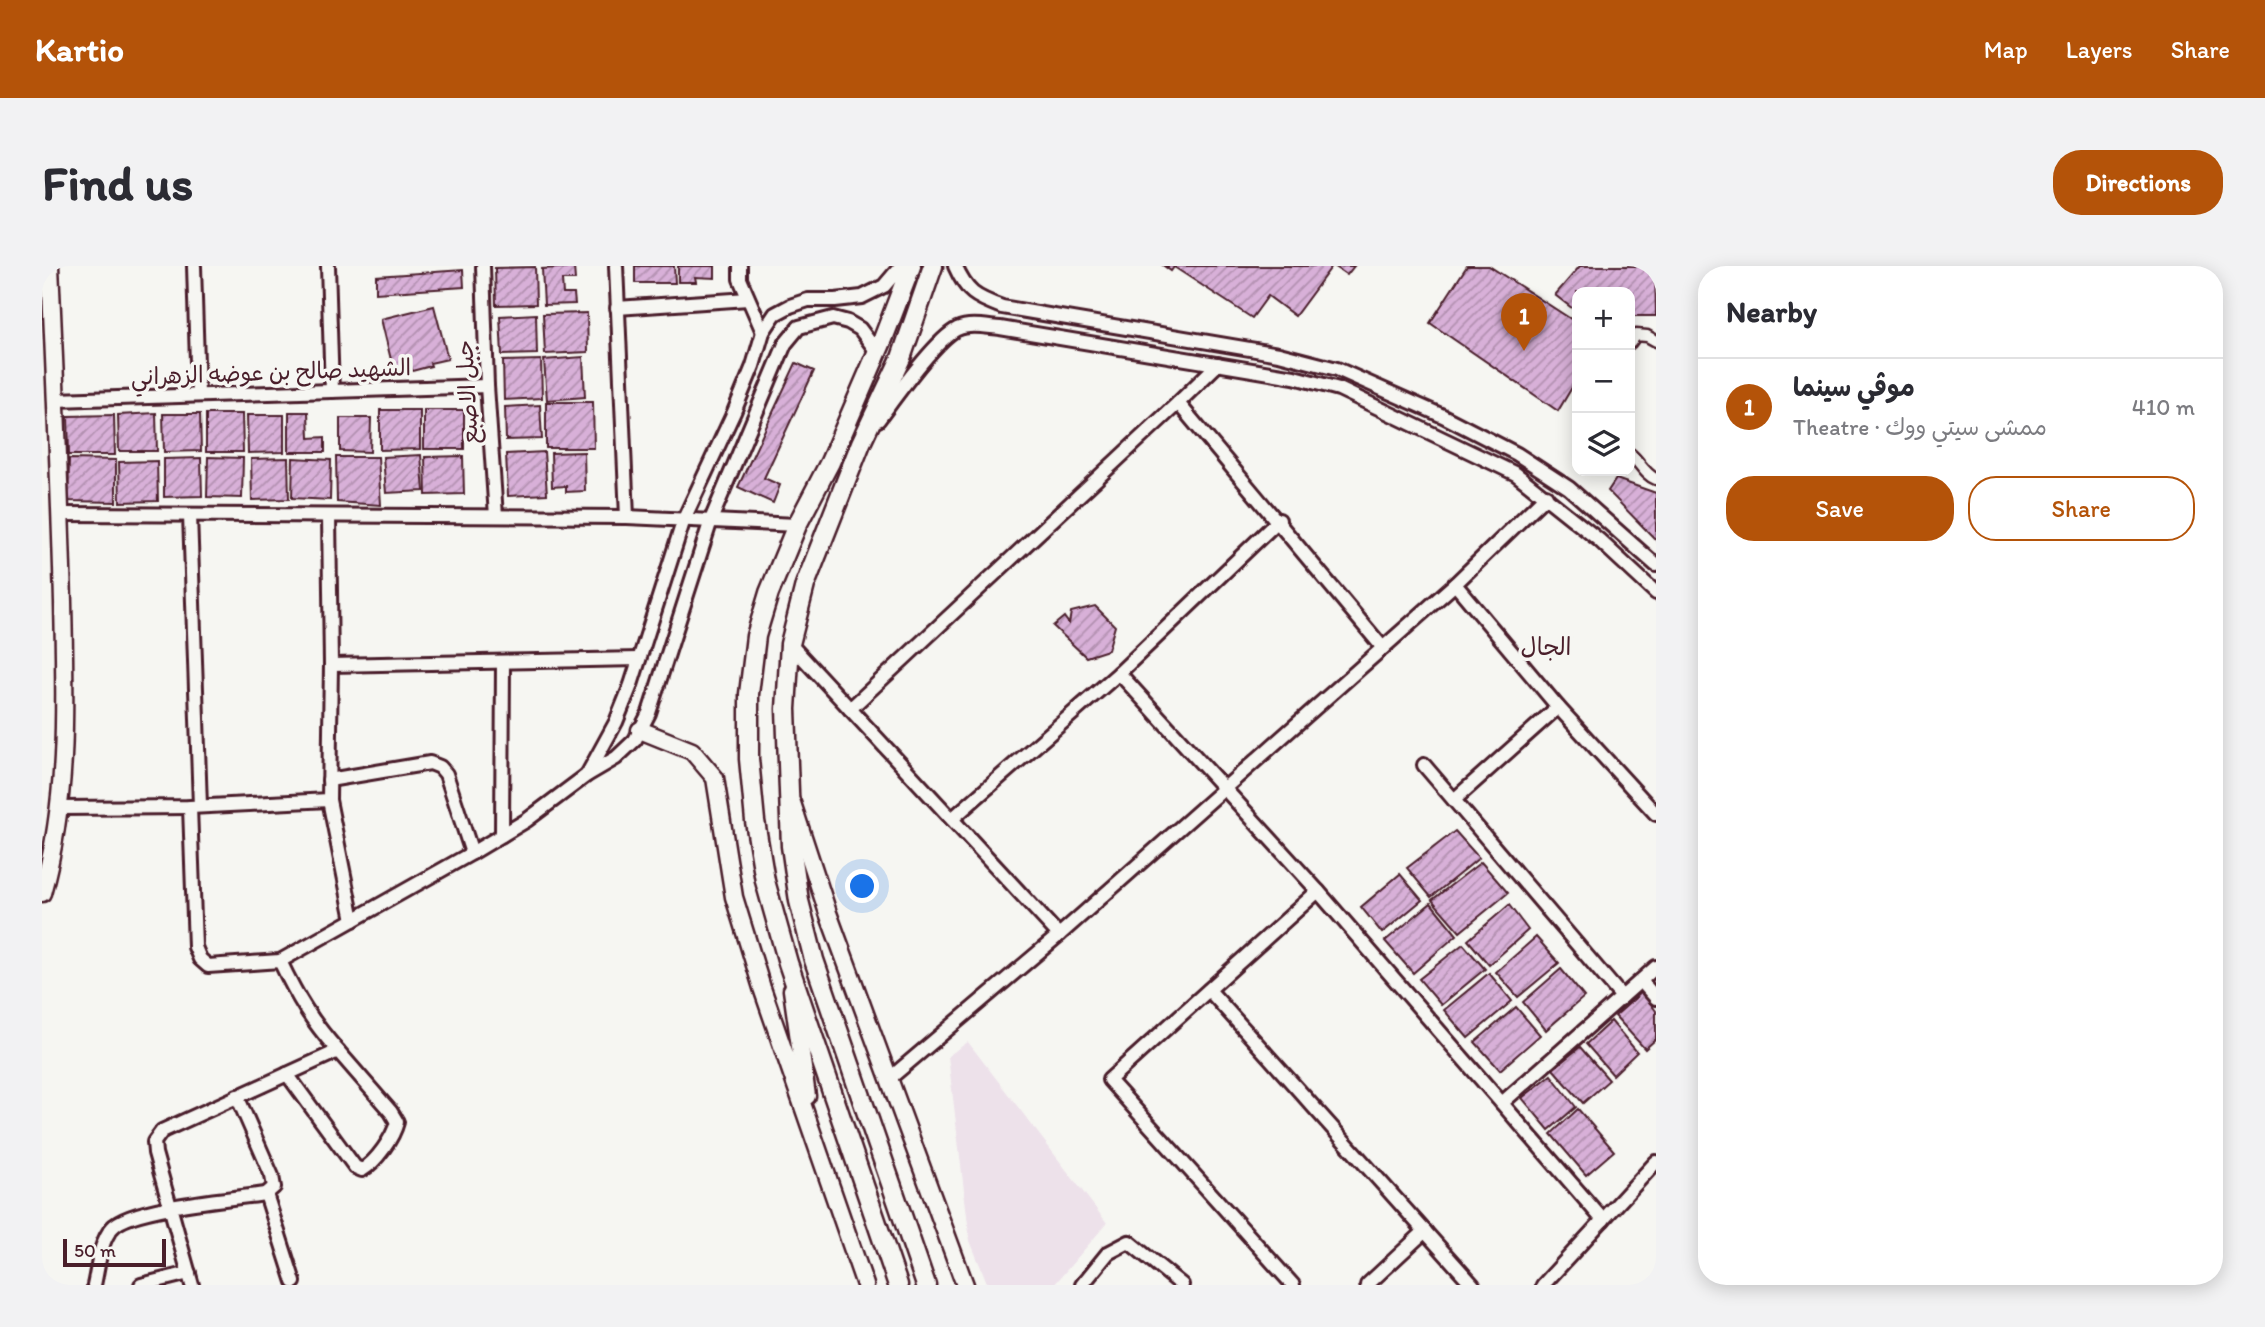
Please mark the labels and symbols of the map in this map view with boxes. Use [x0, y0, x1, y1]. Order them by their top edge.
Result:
pin: 1 [1501, 293, 1547, 351]
street label: جبل الاصبع [450, 339, 487, 445]
street label: الشهيد صالح بن عوضه الزهراني [130, 353, 412, 398]
district label: الجال [1521, 632, 1571, 661]
your location [845, 869, 879, 903]
scale bar [63, 1236, 166, 1268]

